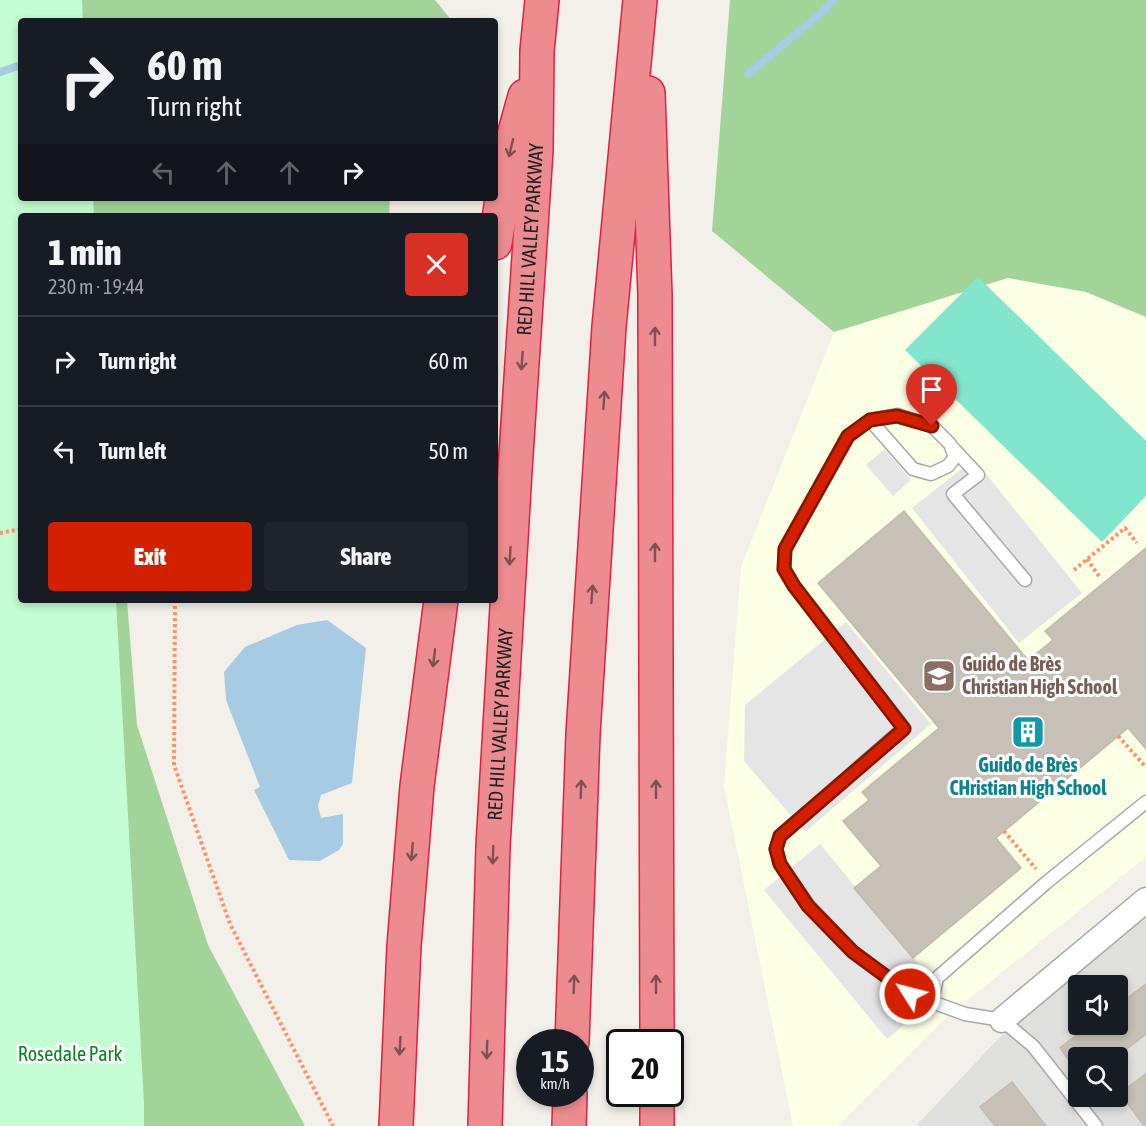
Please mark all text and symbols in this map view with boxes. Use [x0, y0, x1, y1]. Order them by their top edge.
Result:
text: 60 m [147, 41, 222, 89]
icon: right [48, 42, 126, 120]
text: Turn right [147, 91, 242, 122]
one-way arrow [505, 138, 516, 158]
street label: RED HILL VALLEY PARKWAY [512, 143, 547, 336]
icon: left [147, 156, 180, 189]
icon: ahead [210, 156, 243, 189]
icon: ahead [273, 156, 306, 189]
icon: right [336, 156, 369, 189]
text: 1 min [48, 231, 122, 273]
button: close [405, 233, 468, 296]
text: 230 m · 19:44 [48, 275, 144, 298]
one-way arrow [649, 327, 660, 347]
icon: right [48, 345, 81, 378]
text: Turn right [99, 348, 176, 374]
text: 60 m [428, 348, 468, 374]
one-way arrow [516, 351, 527, 371]
pin [906, 364, 957, 426]
icon: arrive [915, 373, 948, 406]
one-way arrow [599, 390, 610, 410]
icon: left [48, 435, 81, 468]
text: Turn left [99, 438, 166, 464]
text: 50 m [428, 438, 468, 464]
button: Exit [48, 522, 252, 591]
button: Share [264, 522, 468, 591]
one-way arrow [649, 543, 661, 563]
one-way arrow [504, 545, 515, 565]
one-way arrow [586, 585, 597, 605]
street label: RED HILL VALLEY PARKWAY [483, 627, 517, 821]
one-way arrow [428, 648, 439, 667]
place label: Guido de Brès Christian High School [962, 652, 1118, 698]
school or university icon: Guido de Brès Christian High School [921, 658, 957, 694]
building icon: Guido de Brès CHristian High School [1010, 714, 1046, 750]
place label: Guido de Brès CHristian High School [949, 753, 1107, 799]
one-way arrow [575, 780, 586, 800]
one-way arrow [650, 780, 662, 800]
one-way arrow [406, 841, 417, 861]
one-way arrow [487, 845, 498, 865]
position arrow [878, 962, 942, 1026]
one-way arrow [568, 975, 580, 995]
one-way arrow [650, 975, 662, 995]
map controls [1068, 975, 1128, 1107]
button: sound [1068, 975, 1128, 1035]
speed limit sign: 20 [606, 1029, 684, 1107]
one-way arrow [394, 1036, 405, 1056]
one-way arrow [481, 1040, 493, 1060]
park label: Rosedale Park [18, 1042, 122, 1065]
text: 15 [541, 1044, 569, 1078]
button: search [1068, 1047, 1128, 1107]
text: km/h [540, 1075, 570, 1092]

